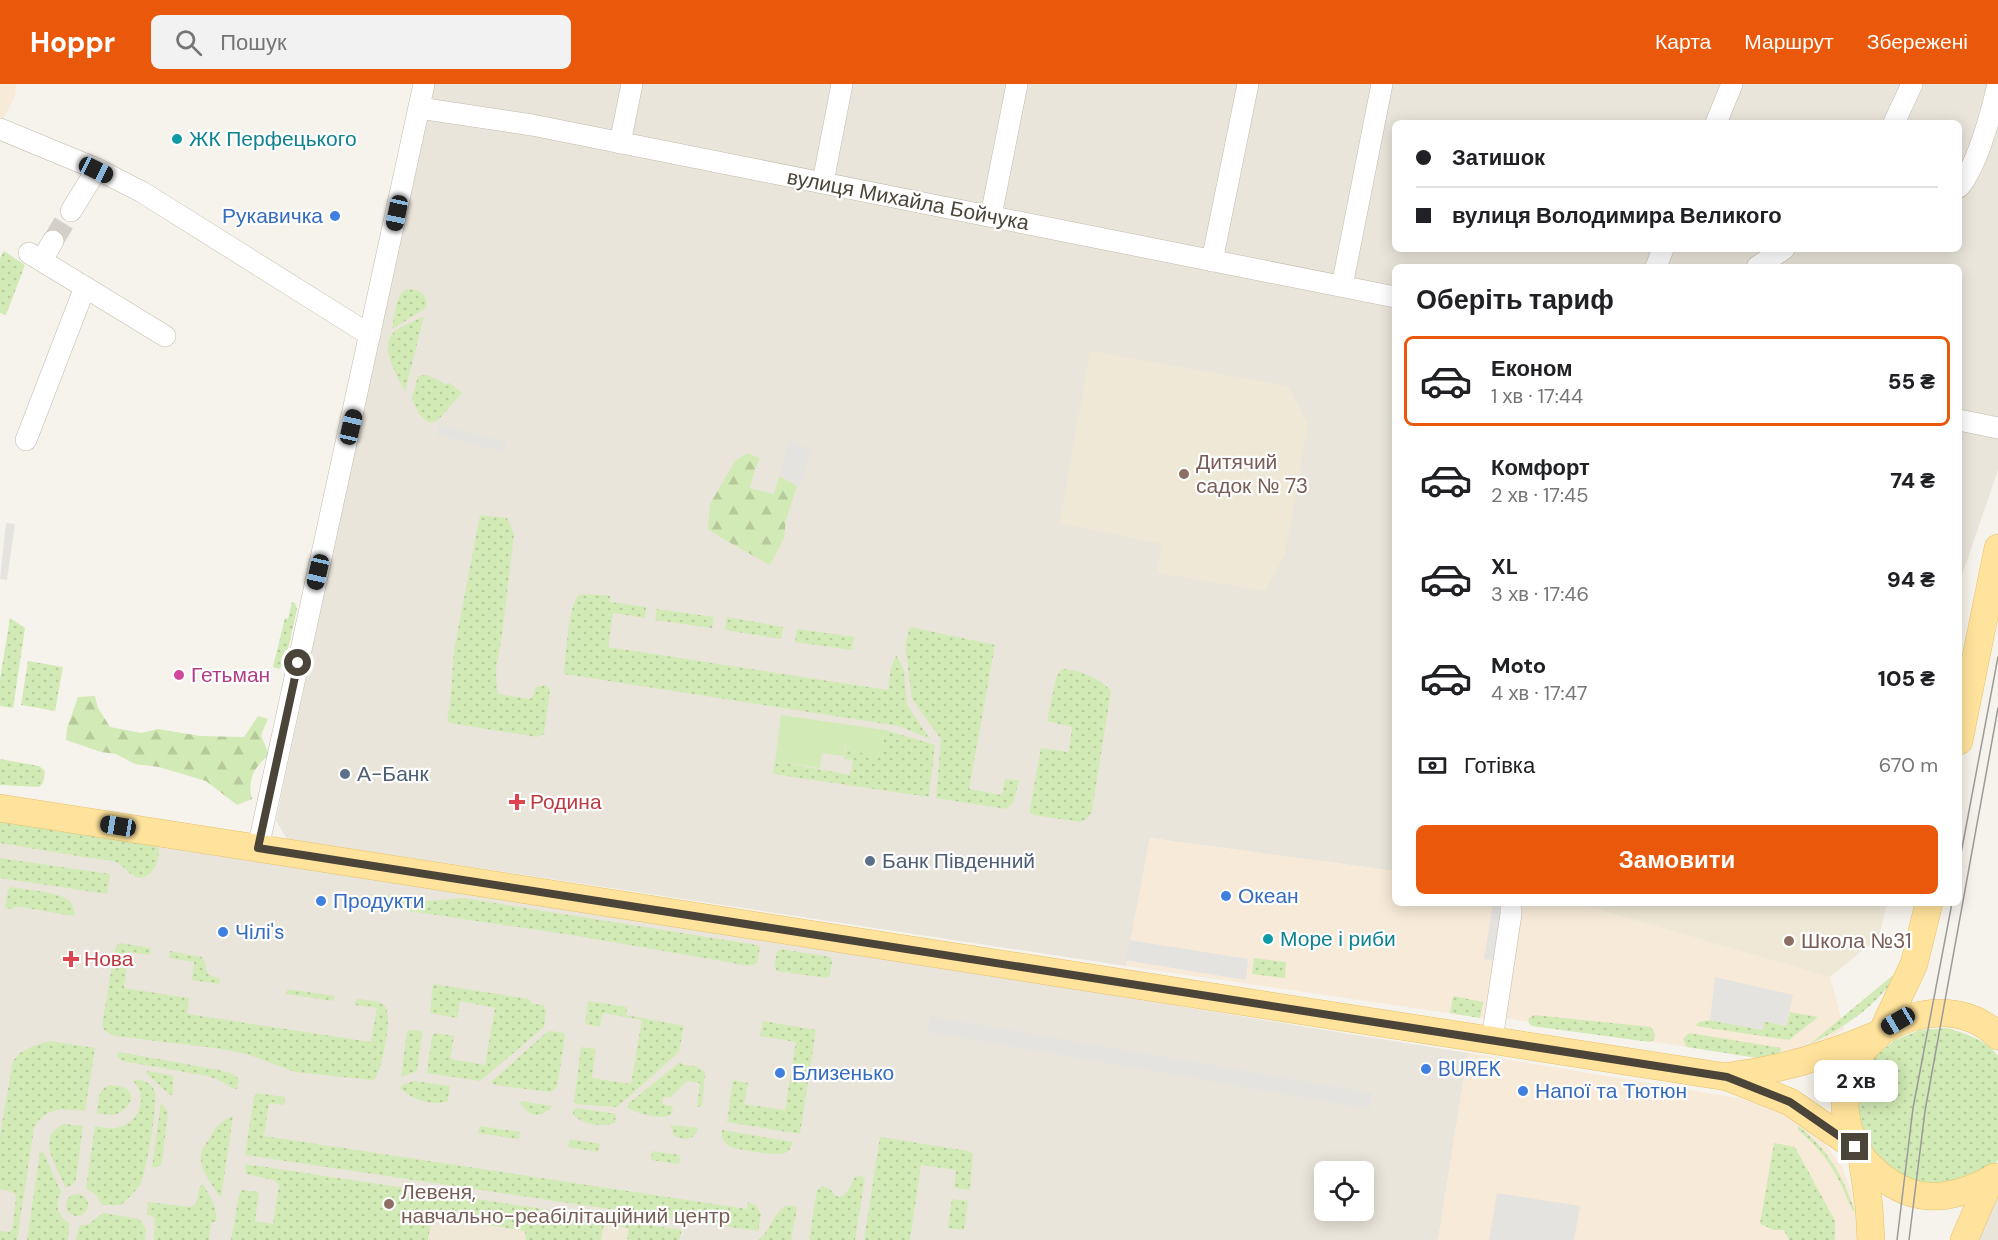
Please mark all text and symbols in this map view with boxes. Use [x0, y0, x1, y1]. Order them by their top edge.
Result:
search box [151, 15, 571, 69]
text: Hoppr [30, 24, 115, 61]
icon: search [172, 26, 205, 59]
text: Пошук [220, 28, 287, 57]
text: Карта [1655, 28, 1711, 56]
text: Маршрут [1744, 28, 1834, 56]
text: Збережені [1867, 28, 1968, 56]
place label: ЖК Перфецького [189, 125, 357, 153]
marker: ЖК Перфецького [170, 132, 184, 146]
text: Затишок [1452, 143, 1545, 172]
car [76, 154, 116, 186]
street label: вулиця Михайла Бойчука [785, 163, 1032, 237]
car [384, 194, 410, 232]
text: вулиця Володимира Великого [1452, 201, 1782, 230]
place label: Рукавичка [222, 202, 323, 230]
marker: Рукавичка [328, 209, 342, 223]
text: Оберіть тариф [1416, 282, 1614, 317]
icon: car [1419, 354, 1473, 408]
text: Економ [1491, 354, 1573, 383]
text: 55 ₴ [1888, 367, 1935, 396]
text: 1 хв · 17:44 [1491, 383, 1583, 409]
car [338, 407, 364, 447]
place label: Дитячий садок № 73 [1196, 448, 1308, 500]
icon: car [1419, 453, 1473, 507]
text: Комфорт [1491, 453, 1590, 482]
text: 74 ₴ [1890, 466, 1935, 495]
marker: Дитячий садок № 73 [1177, 467, 1191, 481]
text: 2 хв · 17:45 [1491, 482, 1588, 508]
car [305, 552, 331, 592]
icon: car [1419, 552, 1473, 606]
text: XL [1491, 552, 1518, 581]
text: 94 ₴ [1887, 565, 1935, 594]
text: 3 хв · 17:46 [1491, 581, 1589, 607]
route start [284, 649, 311, 676]
icon: car [1419, 651, 1473, 705]
text: Moto [1491, 651, 1546, 680]
place label: Гетьман [191, 661, 270, 689]
text: 105 ₴ [1878, 664, 1935, 693]
marker: Гетьман [172, 668, 186, 682]
text: 4 хв · 17:47 [1491, 680, 1587, 706]
icon: cash [1416, 749, 1449, 782]
text: Готівка [1464, 751, 1535, 780]
text: 670 m [1879, 752, 1938, 778]
place label: А-Банк [357, 760, 429, 788]
marker: А-Банк [338, 767, 352, 781]
place label: Родина [530, 788, 602, 816]
marker: Родина [508, 793, 526, 811]
car [99, 814, 137, 838]
button: Замовити [1416, 825, 1938, 894]
place label: Банк Південний [882, 847, 1035, 875]
marker: Банк Південний [863, 854, 877, 868]
place label: Океан [1238, 882, 1299, 910]
place label: Продукти [333, 887, 425, 915]
marker: Океан [1219, 889, 1233, 903]
marker: Продукти [314, 894, 328, 908]
place label: Чілі's [235, 918, 284, 946]
marker: Чілі's [216, 925, 230, 939]
place label: Море і риби [1280, 925, 1396, 953]
place label: Школа №31 [1801, 927, 1912, 955]
marker: Море і риби [1261, 932, 1275, 946]
marker: Школа №31 [1782, 934, 1796, 948]
place label: Нова [84, 945, 134, 973]
marker: Нова [62, 950, 80, 968]
car [1878, 1004, 1918, 1038]
place label: BUREK [1438, 1055, 1501, 1083]
place label: Близенько [792, 1059, 894, 1087]
callout: 2 хв [1813, 1060, 1897, 1102]
marker: BUREK [1419, 1062, 1433, 1076]
marker: Близенько [773, 1066, 787, 1080]
text: 2 хв [1836, 1068, 1876, 1094]
place label: Напої та Тютюн [1535, 1077, 1687, 1105]
marker: Напої та Тютюн [1516, 1084, 1530, 1098]
route end [1841, 1133, 1868, 1160]
map controls [1314, 1161, 1374, 1221]
button: locate [1314, 1161, 1374, 1221]
place label: Левеня, навчально-реабілітаційний центр [401, 1178, 730, 1230]
marker: Левеня, навчально-реабілітаційний центр [382, 1197, 396, 1211]

